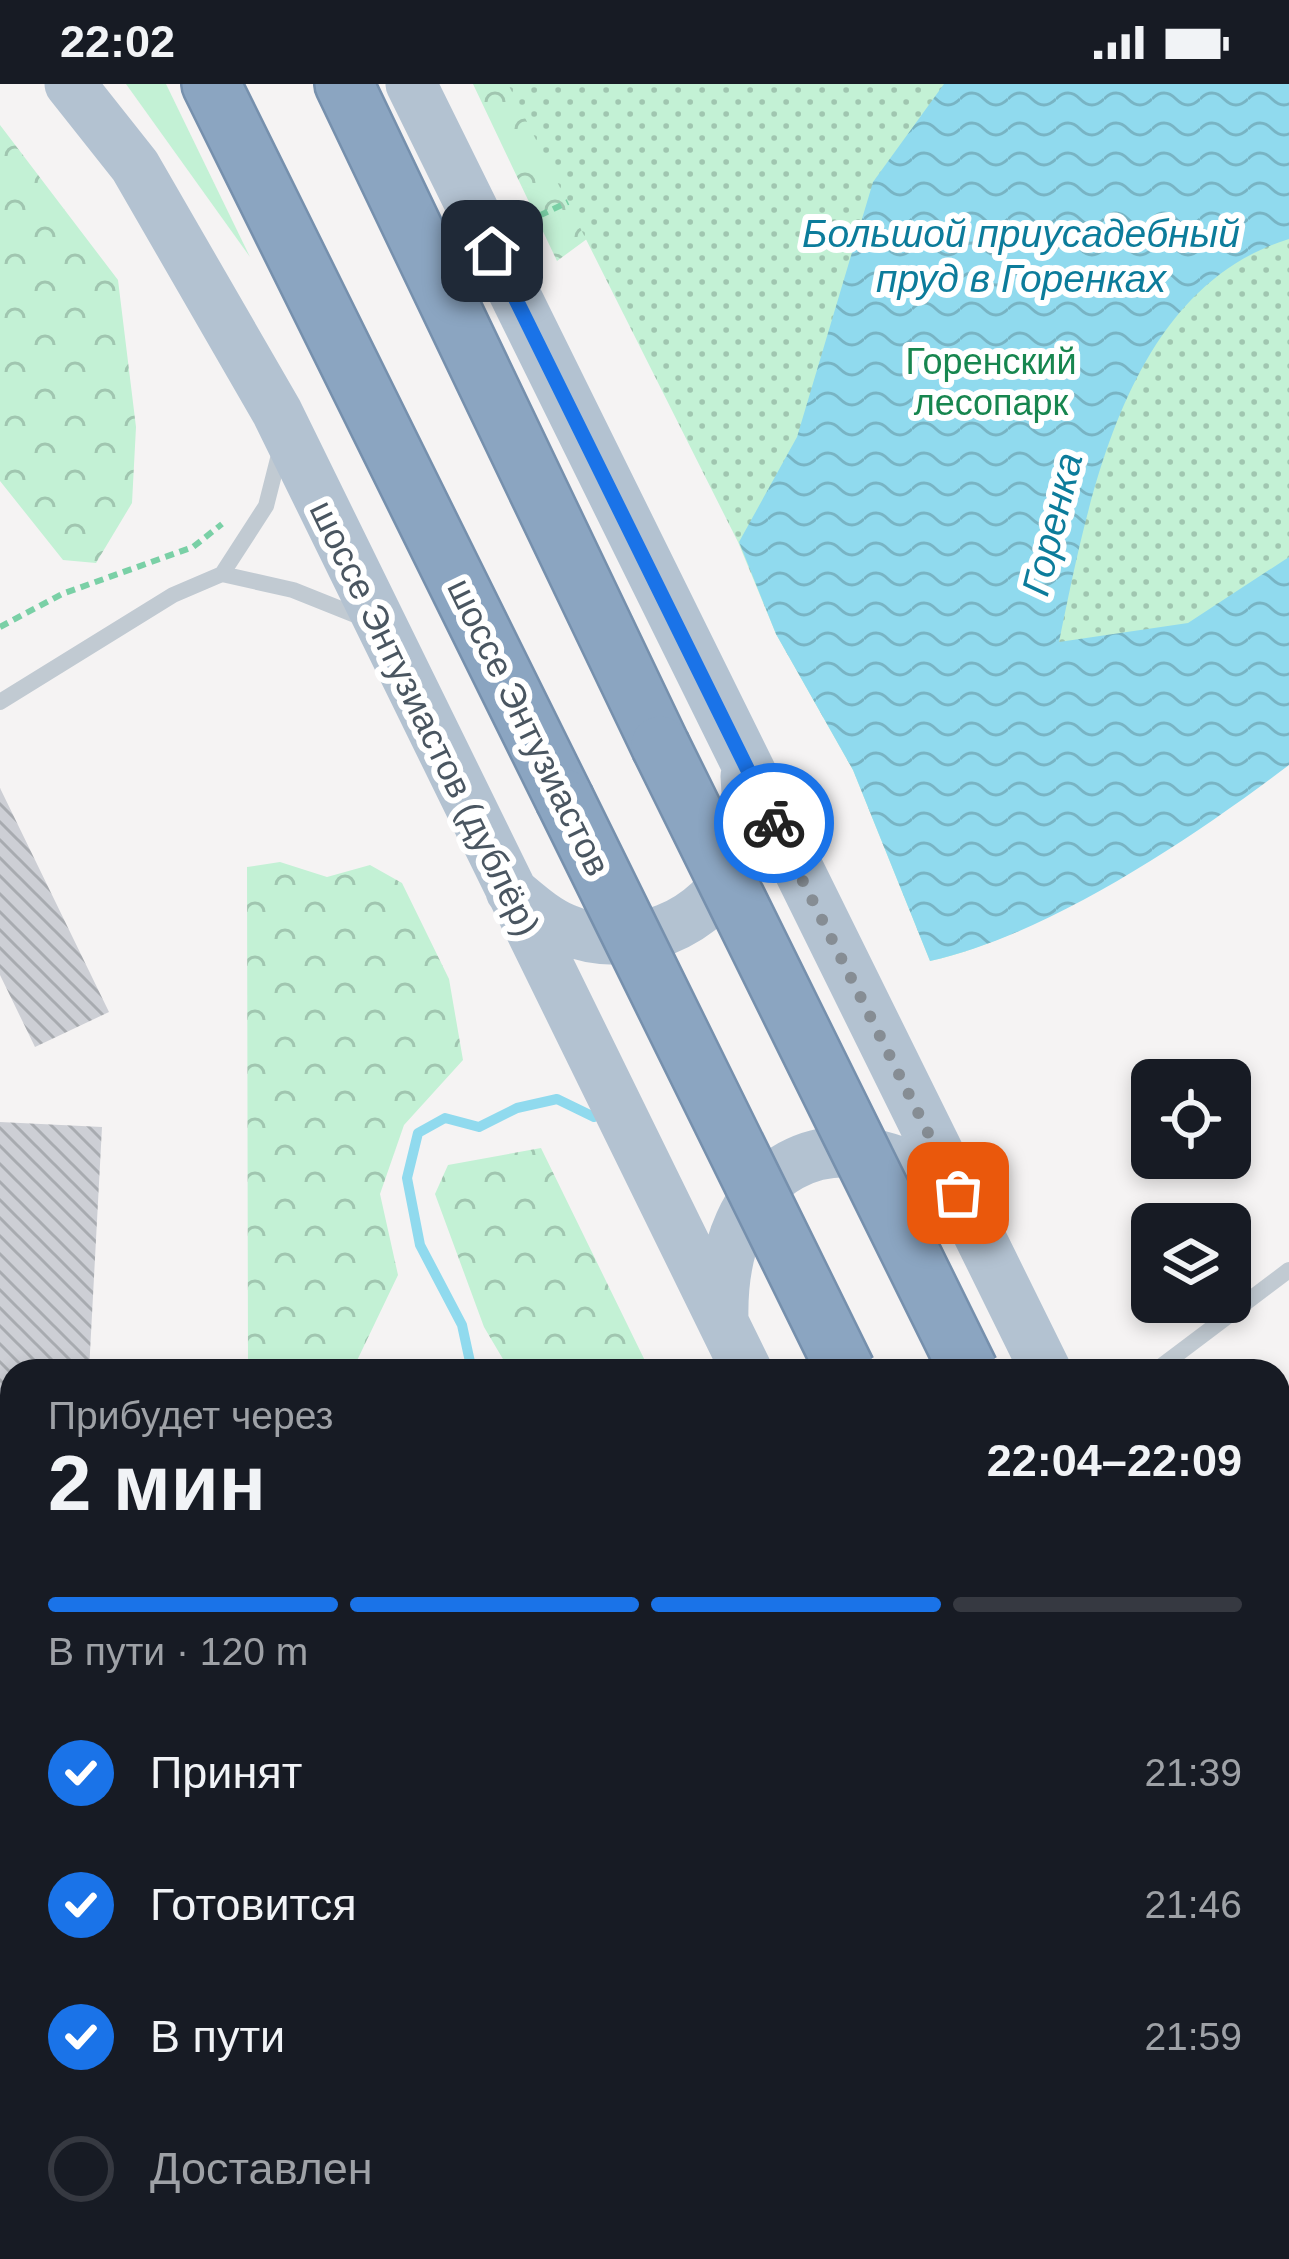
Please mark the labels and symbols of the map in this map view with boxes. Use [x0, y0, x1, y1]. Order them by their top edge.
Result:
pin [441, 200, 543, 302]
water label: Большой приусадебный пруд в Горенках [802, 212, 1240, 300]
park label: Горенский лесопарк [906, 341, 1077, 423]
water label: Горенка [1014, 448, 1090, 600]
street label: шоссе Энтузиастов (дублёр) [301, 493, 549, 943]
street label: шоссе Энтузиастов [438, 571, 620, 883]
courier [714, 763, 834, 883]
pin [907, 1142, 1009, 1244]

